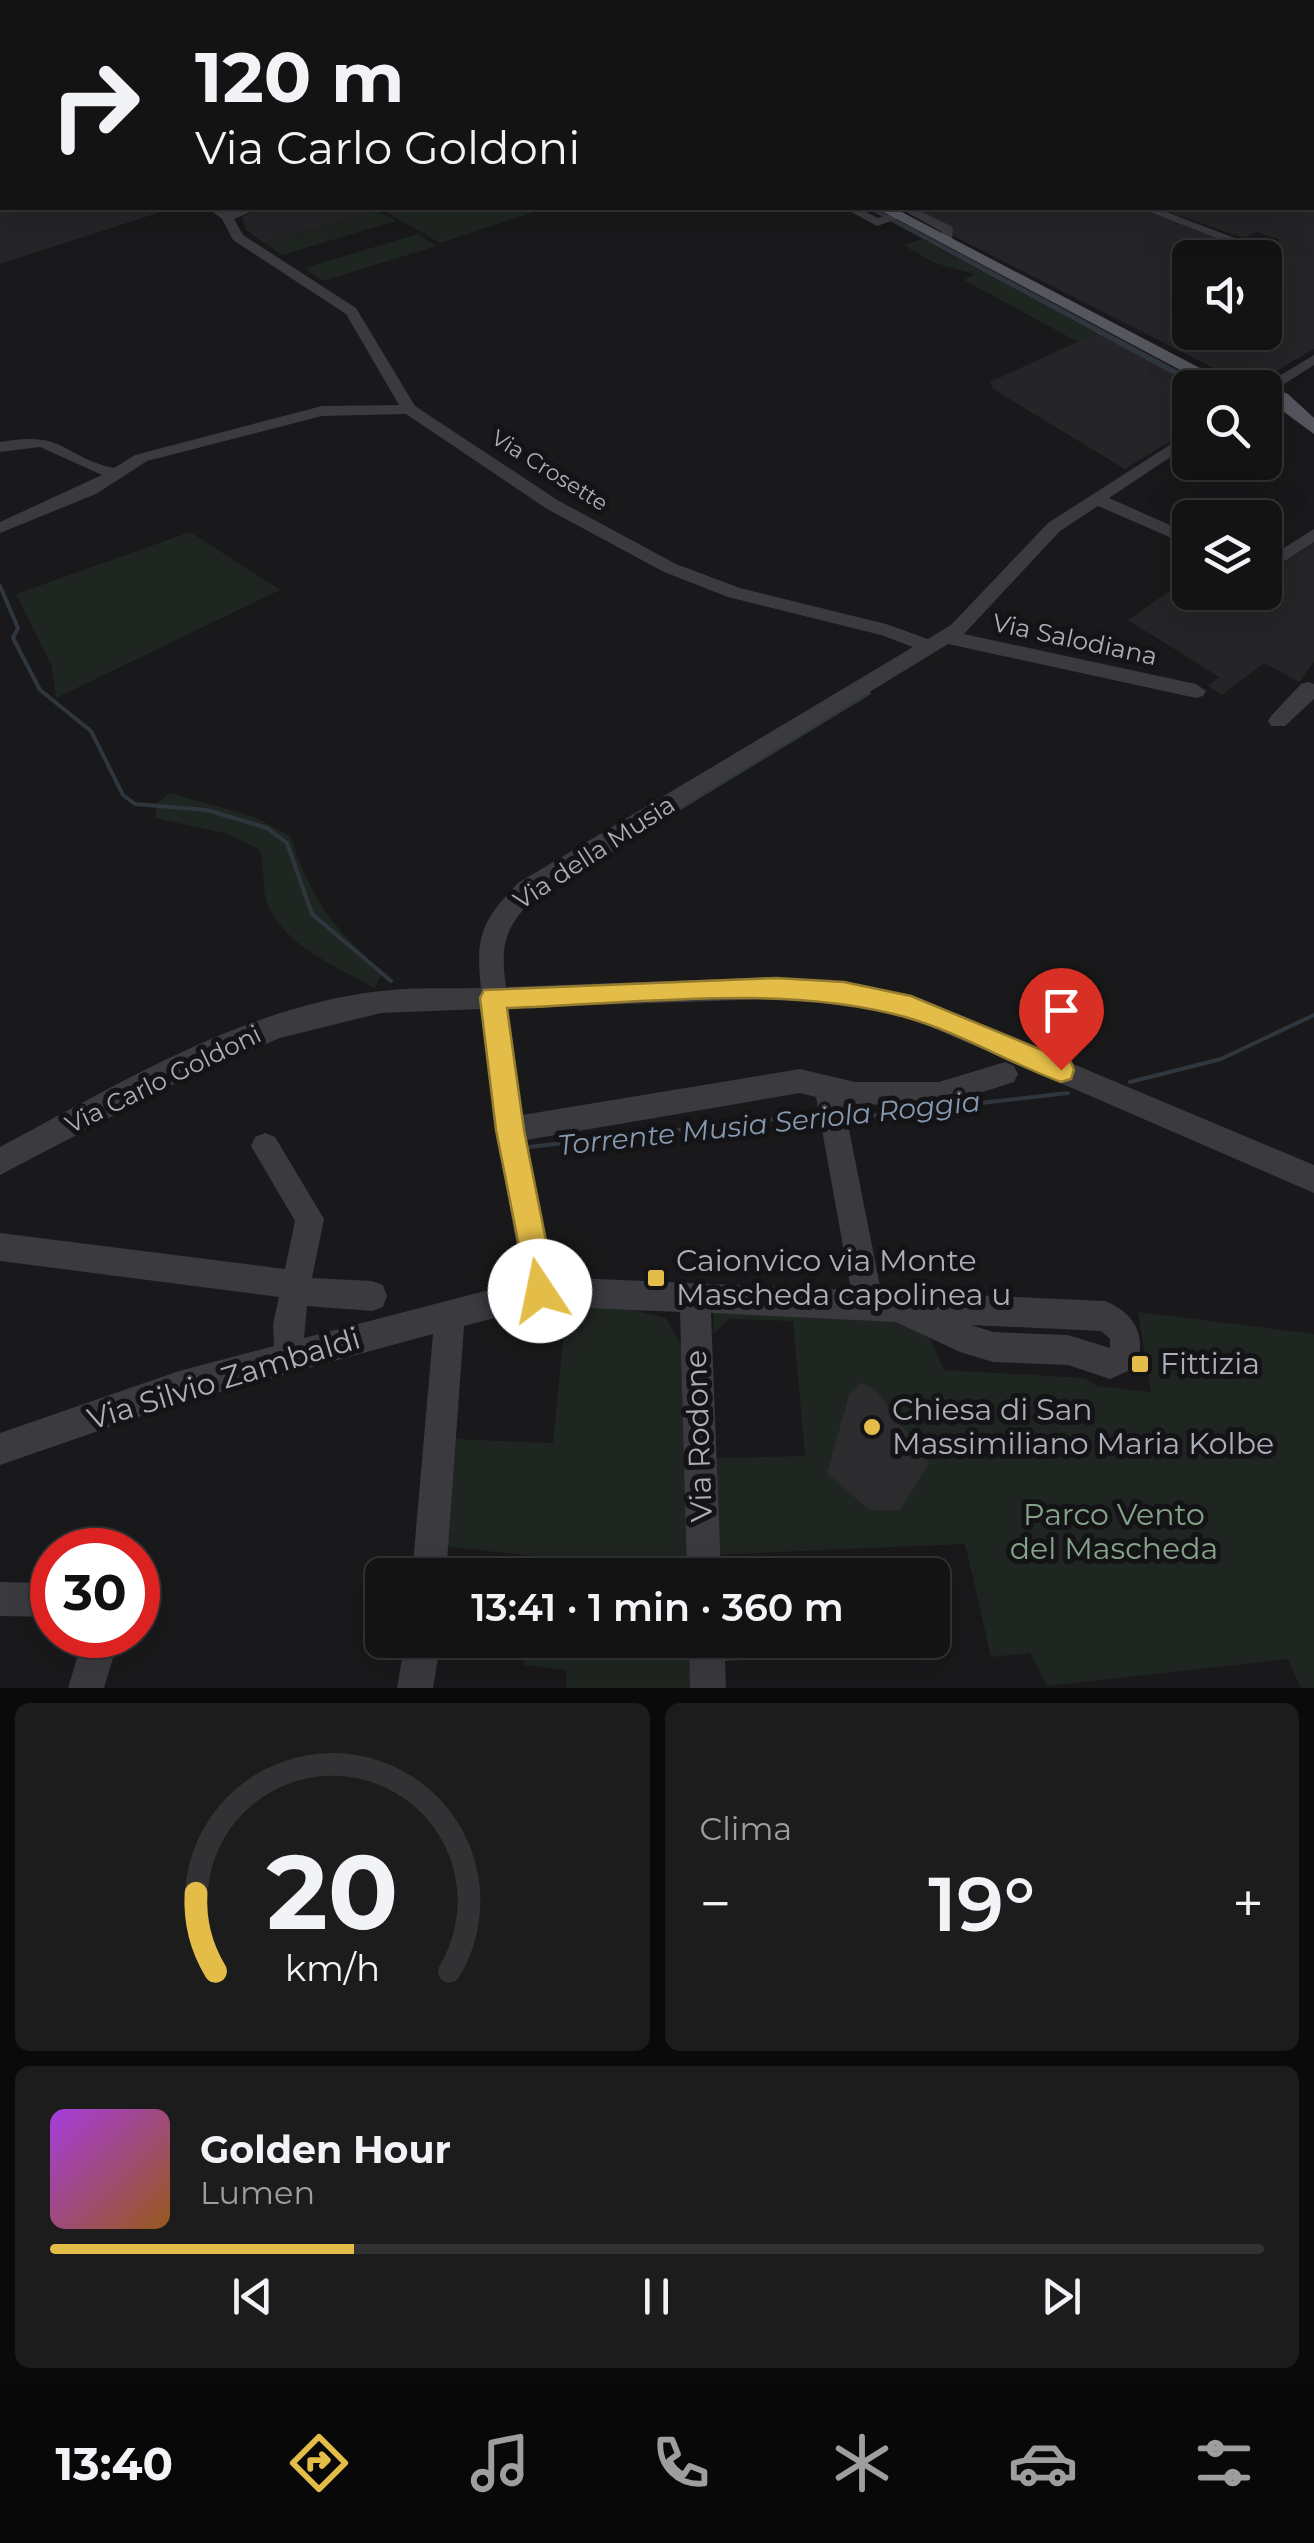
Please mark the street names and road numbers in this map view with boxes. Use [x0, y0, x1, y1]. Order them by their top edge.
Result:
street label: Via Crosette [487, 424, 613, 517]
street label: Via Salodiana [990, 607, 1160, 671]
street label: Via della Musia [508, 789, 680, 915]
street label: Via Carlo Goldoni [60, 1019, 266, 1139]
street label: Via Silvio Zambaldi [83, 1319, 365, 1438]
street label: Via Rodone [677, 1349, 720, 1523]

